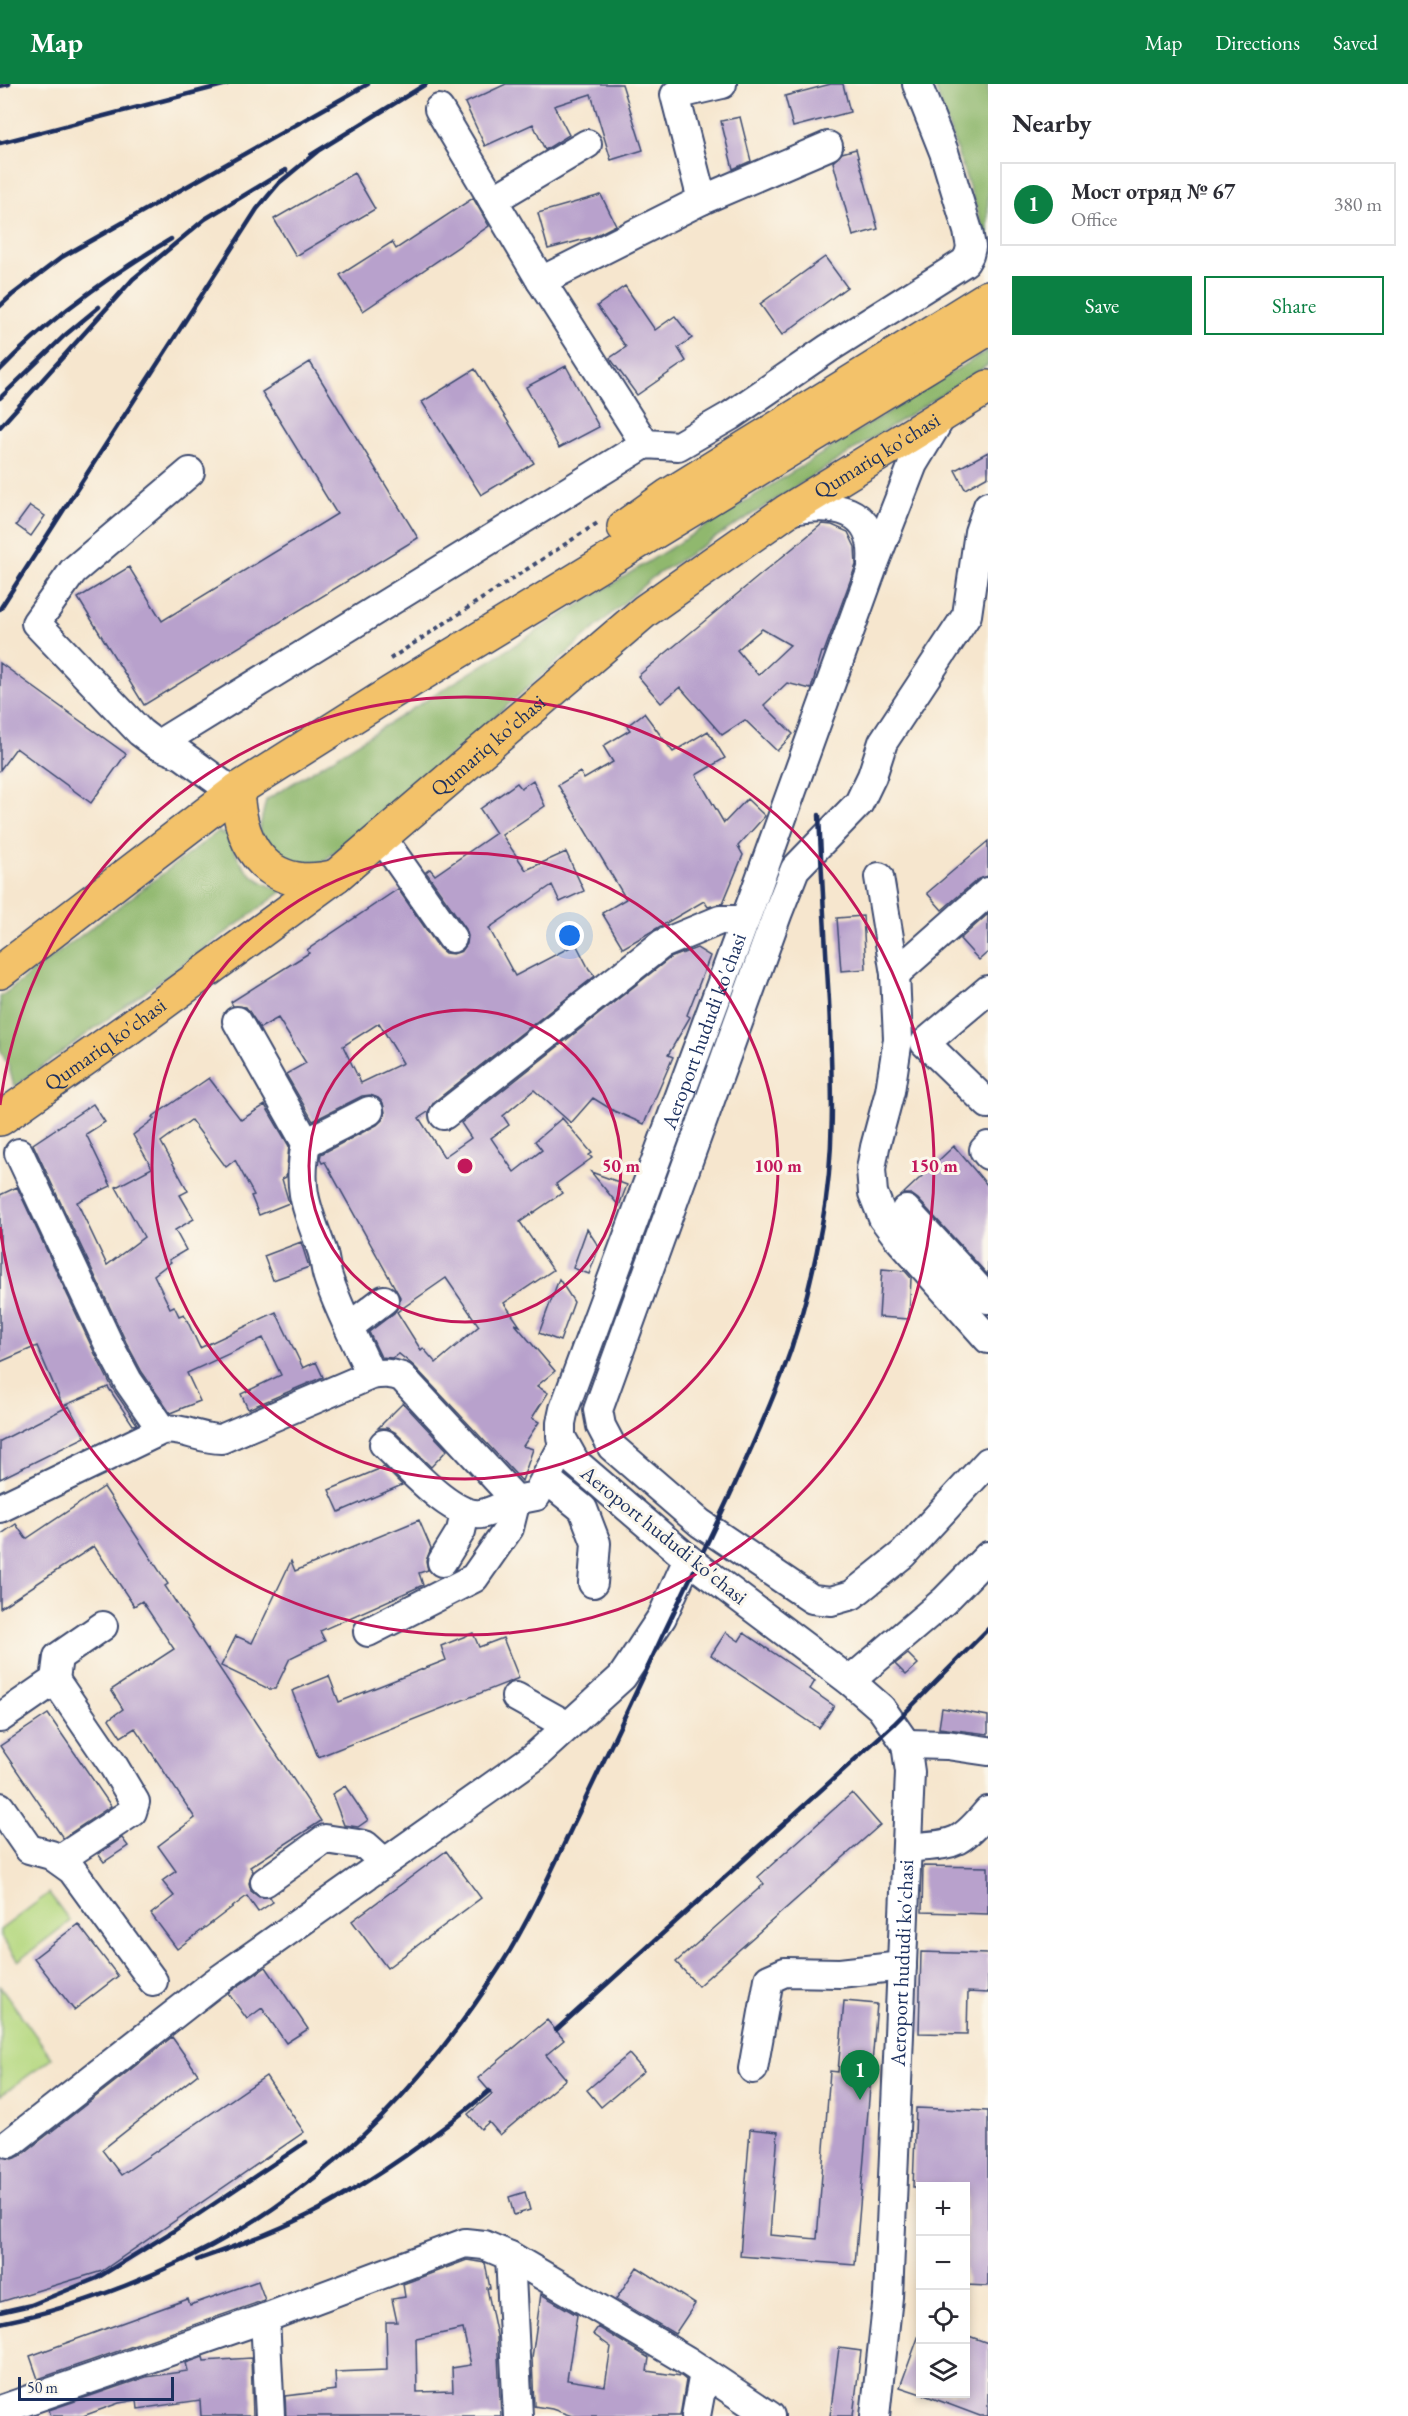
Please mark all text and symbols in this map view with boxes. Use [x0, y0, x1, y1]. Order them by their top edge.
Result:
text: Map [30, 24, 83, 60]
text: Map [1145, 29, 1182, 56]
text: Directions [1215, 29, 1300, 56]
text: Saved [1333, 29, 1378, 56]
text: Nearby [1012, 106, 1092, 140]
text: Мост отряд № 67 [1071, 177, 1235, 206]
text: 1 [1028, 191, 1039, 217]
text: 380 m [1334, 191, 1382, 217]
text: Office [1071, 206, 1117, 232]
button: Save [1012, 276, 1192, 335]
button: Share [1204, 276, 1384, 335]
street label: Qumariq ko'chasi [808, 406, 945, 505]
street label: Qumariq ko'chasi [425, 688, 551, 803]
your location [555, 921, 584, 950]
street label: Aeroport hududi ko'chasi [654, 929, 752, 1134]
street label: Qumariq ko'chasi [39, 991, 171, 1097]
text: 50 m [602, 1154, 640, 1177]
text: 100 m [754, 1154, 802, 1177]
text: 150 m [910, 1154, 958, 1177]
centre of rings [455, 1156, 475, 1176]
street label: Aeroport hududi ko'chasi [575, 1458, 753, 1610]
street label: Aeroport hududi ko'chasi [884, 1859, 919, 2068]
pin: 1 [840, 2050, 880, 2100]
map controls [916, 2182, 970, 2398]
button: + [916, 2182, 970, 2236]
button: − [916, 2236, 970, 2290]
button: locate [916, 2290, 970, 2344]
button: layers [916, 2344, 970, 2398]
scale bar [18, 2374, 174, 2402]
text: 50 m [27, 2377, 58, 2398]

